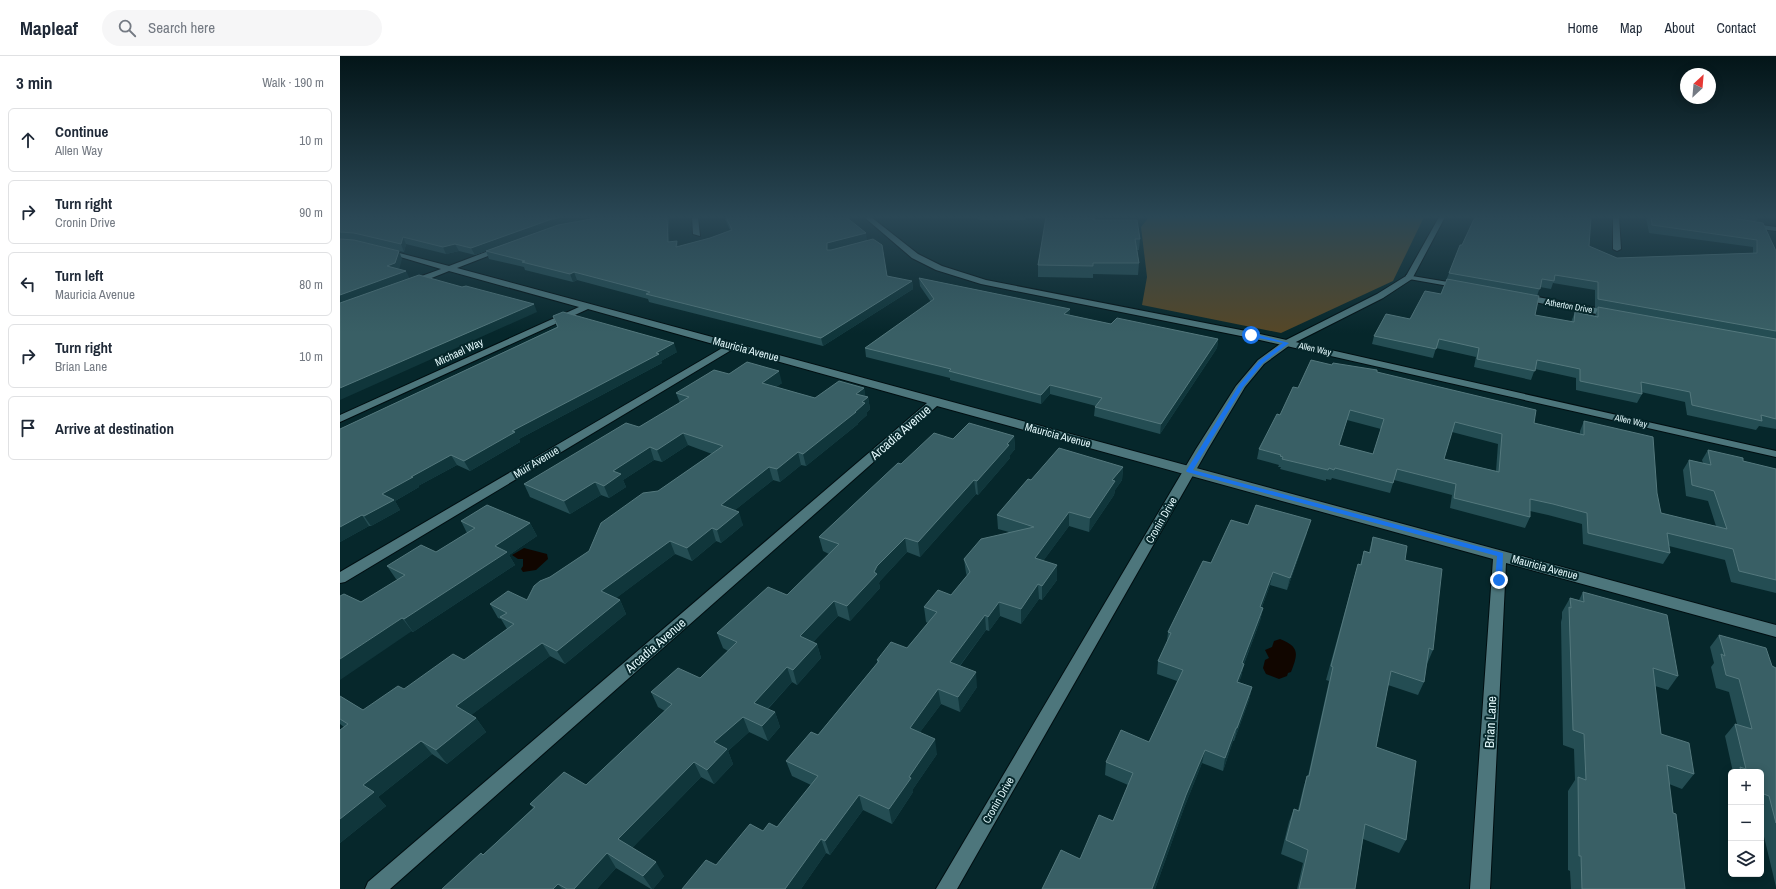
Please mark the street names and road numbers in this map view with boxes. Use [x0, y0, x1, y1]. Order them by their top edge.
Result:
street label: Atherton Drive [1544, 296, 1593, 316]
street label: Mauricia Avenue [712, 333, 780, 365]
street label: Michael Way [433, 335, 486, 369]
street label: Allen Way [1297, 339, 1333, 359]
street label: Arcadia Avenue [866, 401, 934, 464]
street label: Allen Way [1613, 411, 1649, 431]
street label: Mauricia Avenue [1024, 419, 1092, 451]
street label: Muir Avenue [511, 443, 561, 481]
street label: Cronin Drive [1142, 494, 1180, 546]
street label: Mauricia Avenue [1511, 551, 1579, 583]
street label: Arcadia Avenue [621, 614, 689, 677]
street label: Brian Lane [1481, 695, 1500, 749]
street label: Cronin Drive [979, 774, 1017, 826]

